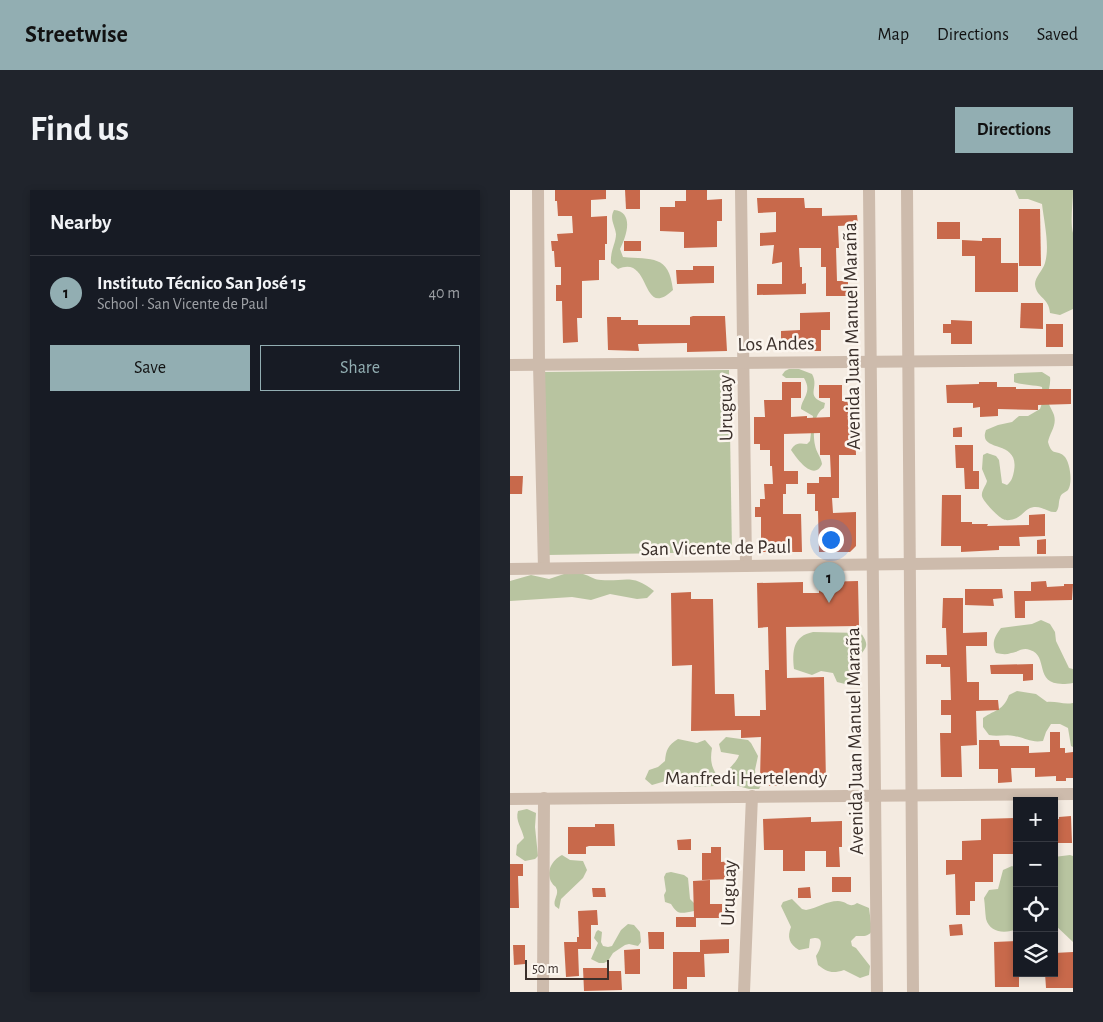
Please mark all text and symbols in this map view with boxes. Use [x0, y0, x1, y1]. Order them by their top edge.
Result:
text: Streetwise [25, 23, 128, 47]
text: Map [878, 26, 909, 44]
text: Directions [937, 26, 1009, 44]
text: Saved [1037, 26, 1078, 44]
button: Directions [955, 107, 1073, 153]
text: Find us [30, 112, 129, 147]
text: Nearby [50, 212, 111, 233]
street label: Avenida Juan Manuel Maraña [840, 222, 864, 450]
text: Instituto Técnico San José 15 [97, 274, 306, 293]
text: 1 [63, 285, 69, 301]
text: 40 m [428, 285, 460, 301]
text: School · San Vicente de Paul [97, 296, 268, 312]
street label: Los Andes [737, 333, 815, 355]
button: Save [50, 345, 250, 391]
button: Share [260, 345, 460, 391]
street label: Uruguay [715, 374, 737, 441]
your location [818, 527, 844, 553]
street label: San Vicente de Paul [640, 537, 792, 559]
pin: 1 [813, 562, 845, 603]
street label: Avenida Juan Manuel Maraña [843, 627, 867, 855]
street label: Manfredi Hertelendy [665, 768, 828, 788]
map controls [1013, 797, 1058, 977]
button: + [1013, 797, 1058, 842]
button: − [1013, 842, 1058, 887]
street label: Uruguay [718, 859, 740, 926]
button: locate [1013, 887, 1058, 932]
button: layers [1013, 932, 1058, 977]
scale bar [525, 957, 609, 980]
text: 50 m [532, 962, 559, 976]

